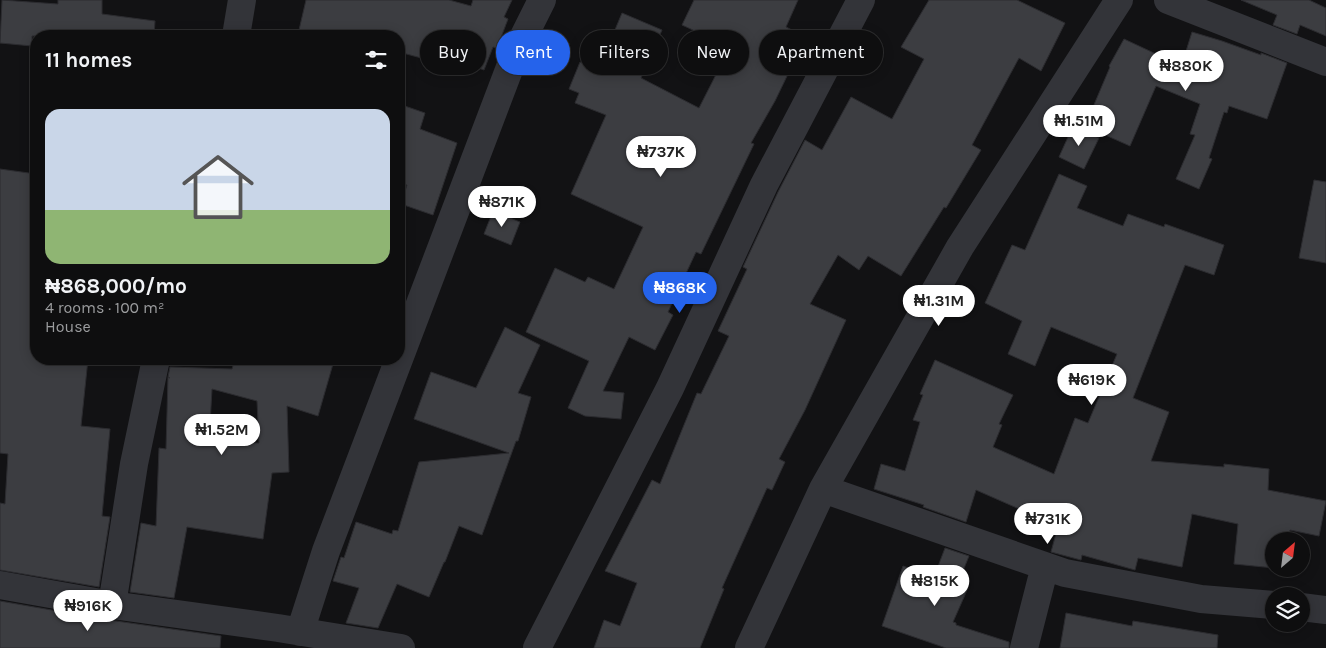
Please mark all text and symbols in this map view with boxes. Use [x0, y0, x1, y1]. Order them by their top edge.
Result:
chip: Buy [420, 30, 486, 75]
chip: Rent [496, 30, 570, 75]
chip: Filters [580, 30, 668, 75]
chip: New [678, 30, 749, 75]
chip: Apartment [759, 30, 883, 75]
icon: filters [362, 46, 390, 74]
text: 11 homes [45, 48, 132, 72]
pin: ₦880K [1151, 49, 1221, 92]
text: ₦880K [1160, 56, 1212, 75]
pin: ₦1.51M [1038, 104, 1120, 147]
text: ₦1.51M [1054, 111, 1104, 130]
pin: ₦737K [626, 136, 696, 178]
icon: home [173, 142, 263, 232]
text: ₦737K [637, 142, 685, 161]
pin: ₦871K [467, 186, 537, 228]
text: ₦871K [479, 192, 525, 211]
pin: ₦868K [645, 272, 715, 314]
text: ₦868,000/mo [45, 274, 187, 298]
text: ₦868K [654, 278, 706, 297]
pin: ₦1.31M [898, 284, 980, 327]
text: ₦1.31M [914, 291, 964, 310]
text: 4 rooms · 100 m² [45, 298, 164, 317]
text: House [45, 317, 91, 336]
pin: ₦619K [1057, 364, 1127, 406]
text: ₦619K [1068, 370, 1116, 389]
pin: ₦1.52M [181, 414, 263, 456]
text: ₦1.52M [195, 420, 249, 439]
pin: ₦731K [1013, 502, 1083, 545]
text: ₦731K [1025, 509, 1071, 528]
north arrow [1265, 532, 1310, 578]
map controls [1265, 532, 1310, 632]
pin: ₦815K [900, 564, 970, 607]
text: ₦815K [911, 571, 959, 590]
button: layers [1265, 587, 1310, 632]
pin: ₦916K [53, 590, 123, 632]
text: ₦916K [64, 596, 112, 615]

